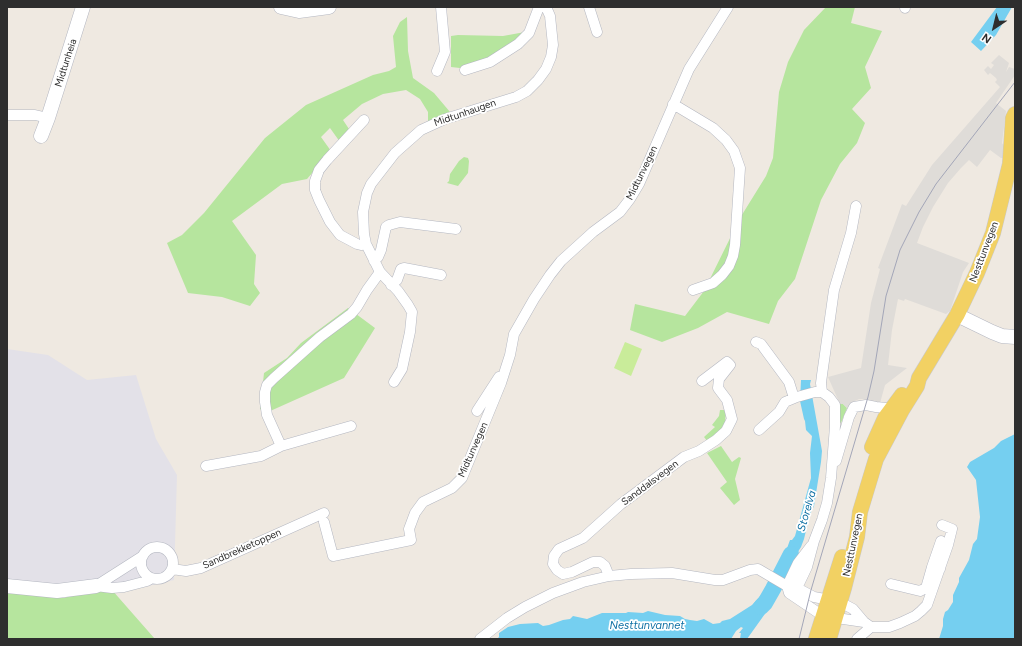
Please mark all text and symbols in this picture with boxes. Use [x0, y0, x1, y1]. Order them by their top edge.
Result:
north arrow [974, 8, 1014, 48]
text: N [980, 30, 994, 46]
street label: Midtunheia [53, 37, 79, 89]
street label: Midtunhaugen [432, 97, 498, 129]
street label: Midtunvegen [624, 144, 660, 202]
street label: Nesttunvegen [967, 220, 1001, 284]
street label: Midtunvegen [456, 421, 490, 479]
street label: Sanddalsvegen [619, 458, 681, 508]
water label: Storelva [795, 489, 819, 533]
street label: Nesttunvegen [840, 512, 866, 578]
street label: Sandbrekketoppen [201, 526, 283, 572]
water label: Nesttunvannet [609, 619, 685, 633]

